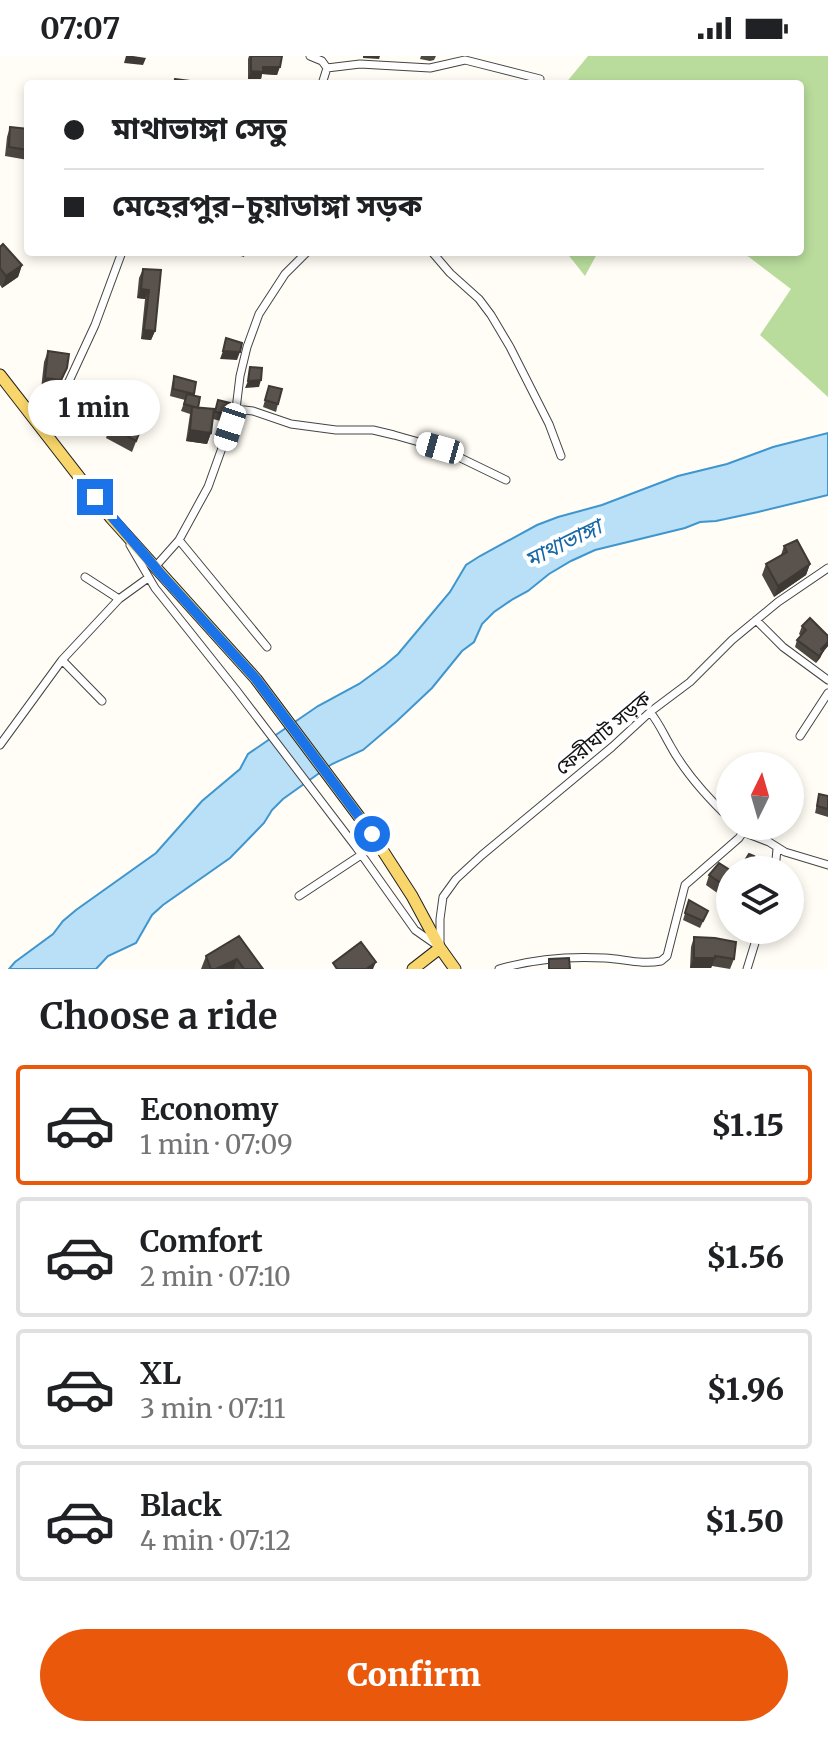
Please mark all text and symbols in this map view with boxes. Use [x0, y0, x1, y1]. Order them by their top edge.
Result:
text: 07:07 [40, 9, 120, 47]
text: মাথাভাঙ্গা সেতু [112, 109, 287, 147]
text: মেহেরপুর-চুয়াডাঙ্গা সড়ক [112, 186, 422, 224]
callout: 1 min [29, 381, 161, 437]
text: 1 min [58, 391, 130, 424]
car [211, 400, 249, 454]
car [414, 430, 466, 466]
route end [77, 479, 113, 515]
water label: মাথাভাঙ্গা [520, 511, 610, 573]
street label: ফেরীঘাট সড়ক [550, 685, 656, 780]
north arrow [716, 752, 804, 840]
map controls [716, 752, 804, 944]
route start [354, 816, 390, 852]
button: layers [716, 856, 804, 944]
text: Choose a ride [40, 994, 277, 1039]
icon: car [44, 1089, 116, 1161]
text: Economy [140, 1090, 278, 1128]
text: $1.15 [711, 1106, 784, 1144]
text: 1 min · 07:09 [140, 1128, 293, 1161]
icon: car [44, 1221, 116, 1293]
text: Comfort [140, 1222, 263, 1260]
text: $1.56 [706, 1238, 784, 1276]
text: 2 min · 07:10 [140, 1260, 291, 1293]
icon: car [44, 1353, 116, 1425]
text: XL [140, 1354, 181, 1392]
text: $1.96 [707, 1370, 784, 1408]
text: 3 min · 07:11 [140, 1392, 286, 1425]
icon: car [44, 1485, 116, 1557]
text: Black [140, 1486, 222, 1524]
text: $1.50 [705, 1502, 784, 1540]
text: 4 min · 07:12 [140, 1524, 291, 1557]
button: Confirm [40, 1629, 788, 1721]

